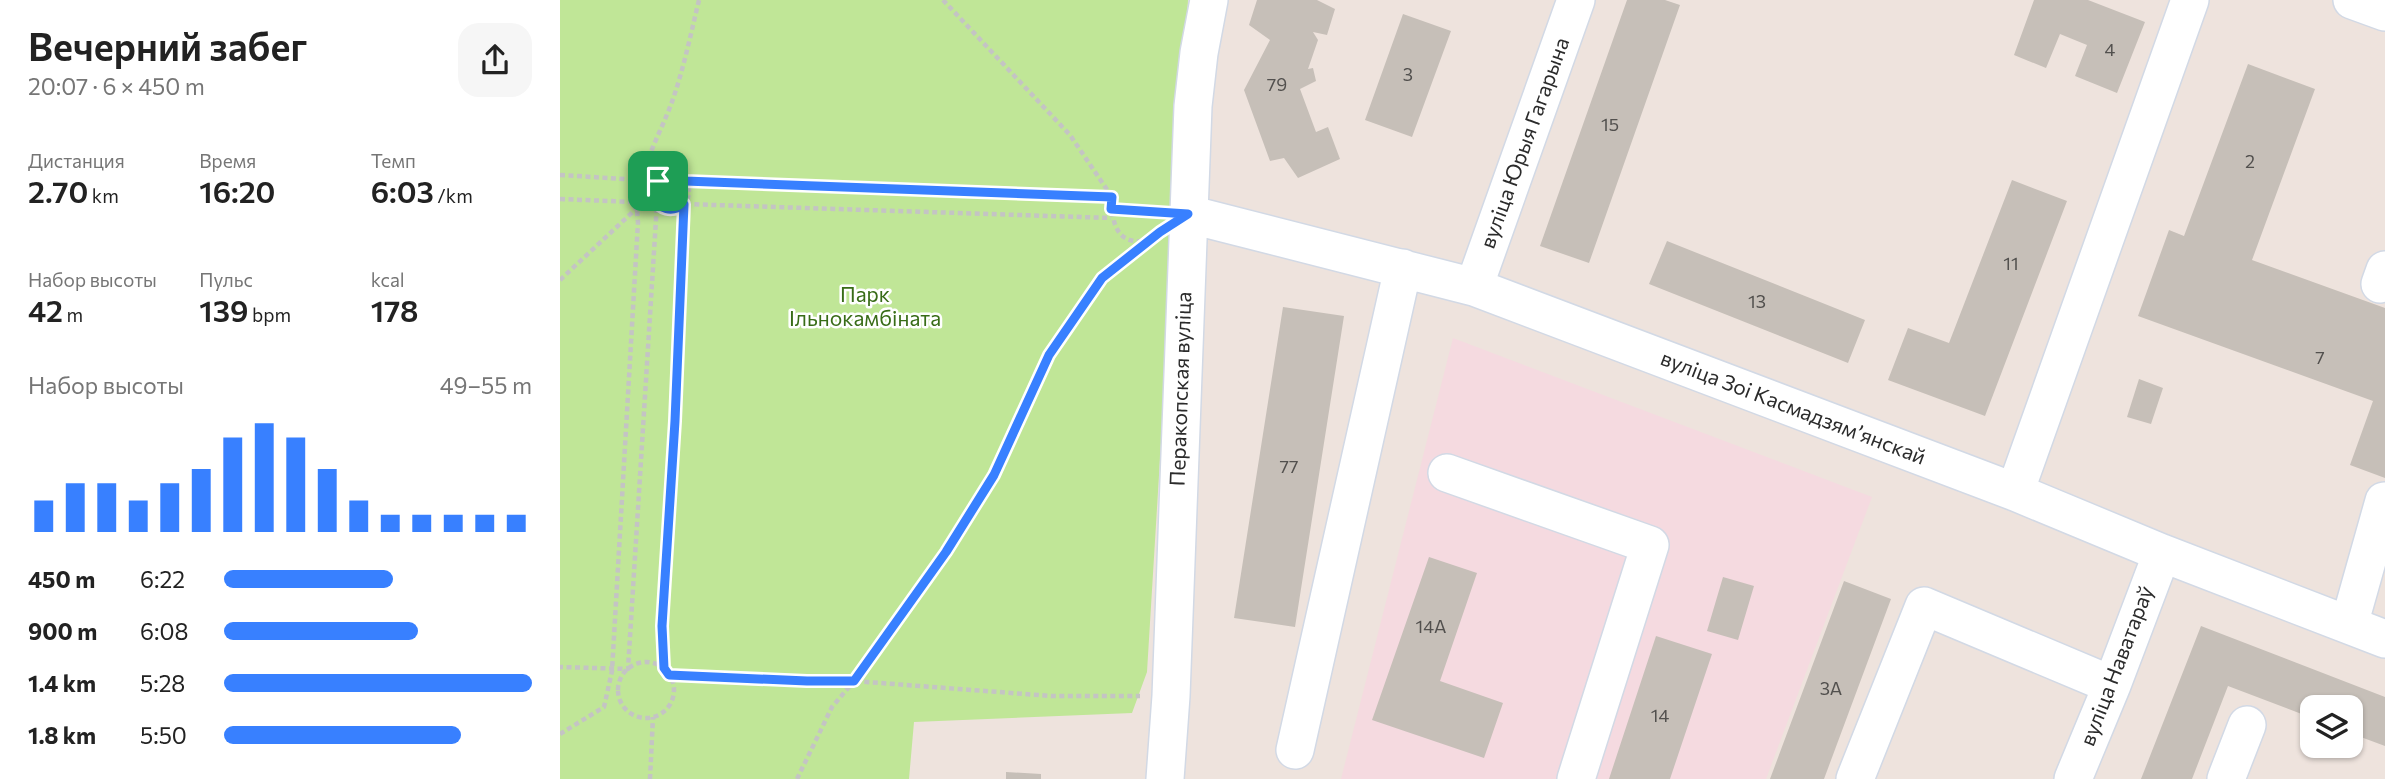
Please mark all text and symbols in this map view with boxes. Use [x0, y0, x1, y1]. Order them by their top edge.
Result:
text: Вечерний забег [28, 22, 307, 69]
button: share [458, 23, 532, 97]
street label: вуліца Юрыя Гагарына [1474, 34, 1573, 251]
house number: 4 [2105, 38, 2116, 60]
house number: 3 [1403, 63, 1413, 85]
text: 20:07 · 6 × 450 m [28, 72, 205, 100]
house number: 79 [1267, 73, 1287, 95]
house number: 15 [1601, 113, 1619, 135]
text: Дистанция [28, 149, 125, 172]
text: Время [199, 149, 256, 172]
text: Темп [371, 149, 416, 172]
house number: 2 [2245, 150, 2255, 172]
pin [628, 151, 688, 211]
icon: arrive [639, 162, 677, 200]
text: 2.70 [28, 172, 88, 209]
text: 16:20 [199, 172, 275, 209]
text: 6:03 [371, 172, 434, 209]
text: km [88, 184, 119, 207]
text: /km [434, 184, 473, 207]
house number: 11 [2003, 252, 2019, 274]
text: Набор высоты [28, 268, 157, 291]
text: Пульс [199, 268, 253, 291]
text: kcal [371, 268, 405, 291]
park label: Парк Ільнокамбіната [789, 281, 941, 330]
house number: 13 [1748, 290, 1766, 312]
text: 42 [28, 291, 63, 328]
text: 139 [199, 291, 248, 328]
text: 178 [371, 291, 419, 328]
street label: Перакопская вуліца [1164, 291, 1195, 487]
text: m [63, 303, 83, 326]
text: bpm [248, 303, 291, 326]
street label: вуліца Зоі Касмадзямʼянскай [1657, 344, 1930, 469]
house number: 7 [2315, 346, 2325, 368]
text: Набор высоты [28, 371, 184, 399]
text: 49–55 m [440, 371, 532, 399]
house number: 77 [1279, 455, 1299, 477]
text: 450 m [28, 565, 95, 593]
text: 6:22 [140, 565, 185, 593]
street label: вуліца Наватараў [2074, 582, 2158, 749]
house number: 14А [1416, 615, 1446, 637]
text: 900 m [28, 617, 97, 645]
text: 6:08 [140, 617, 188, 645]
text: 1.4 km [28, 669, 96, 697]
text: 5:28 [140, 669, 185, 697]
house number: 3А [1820, 677, 1842, 699]
map controls [2300, 695, 2363, 758]
button: layers [2300, 695, 2363, 758]
house number: 14 [1651, 704, 1669, 726]
text: 1.8 km [28, 721, 96, 749]
text: 5:50 [140, 721, 187, 749]

